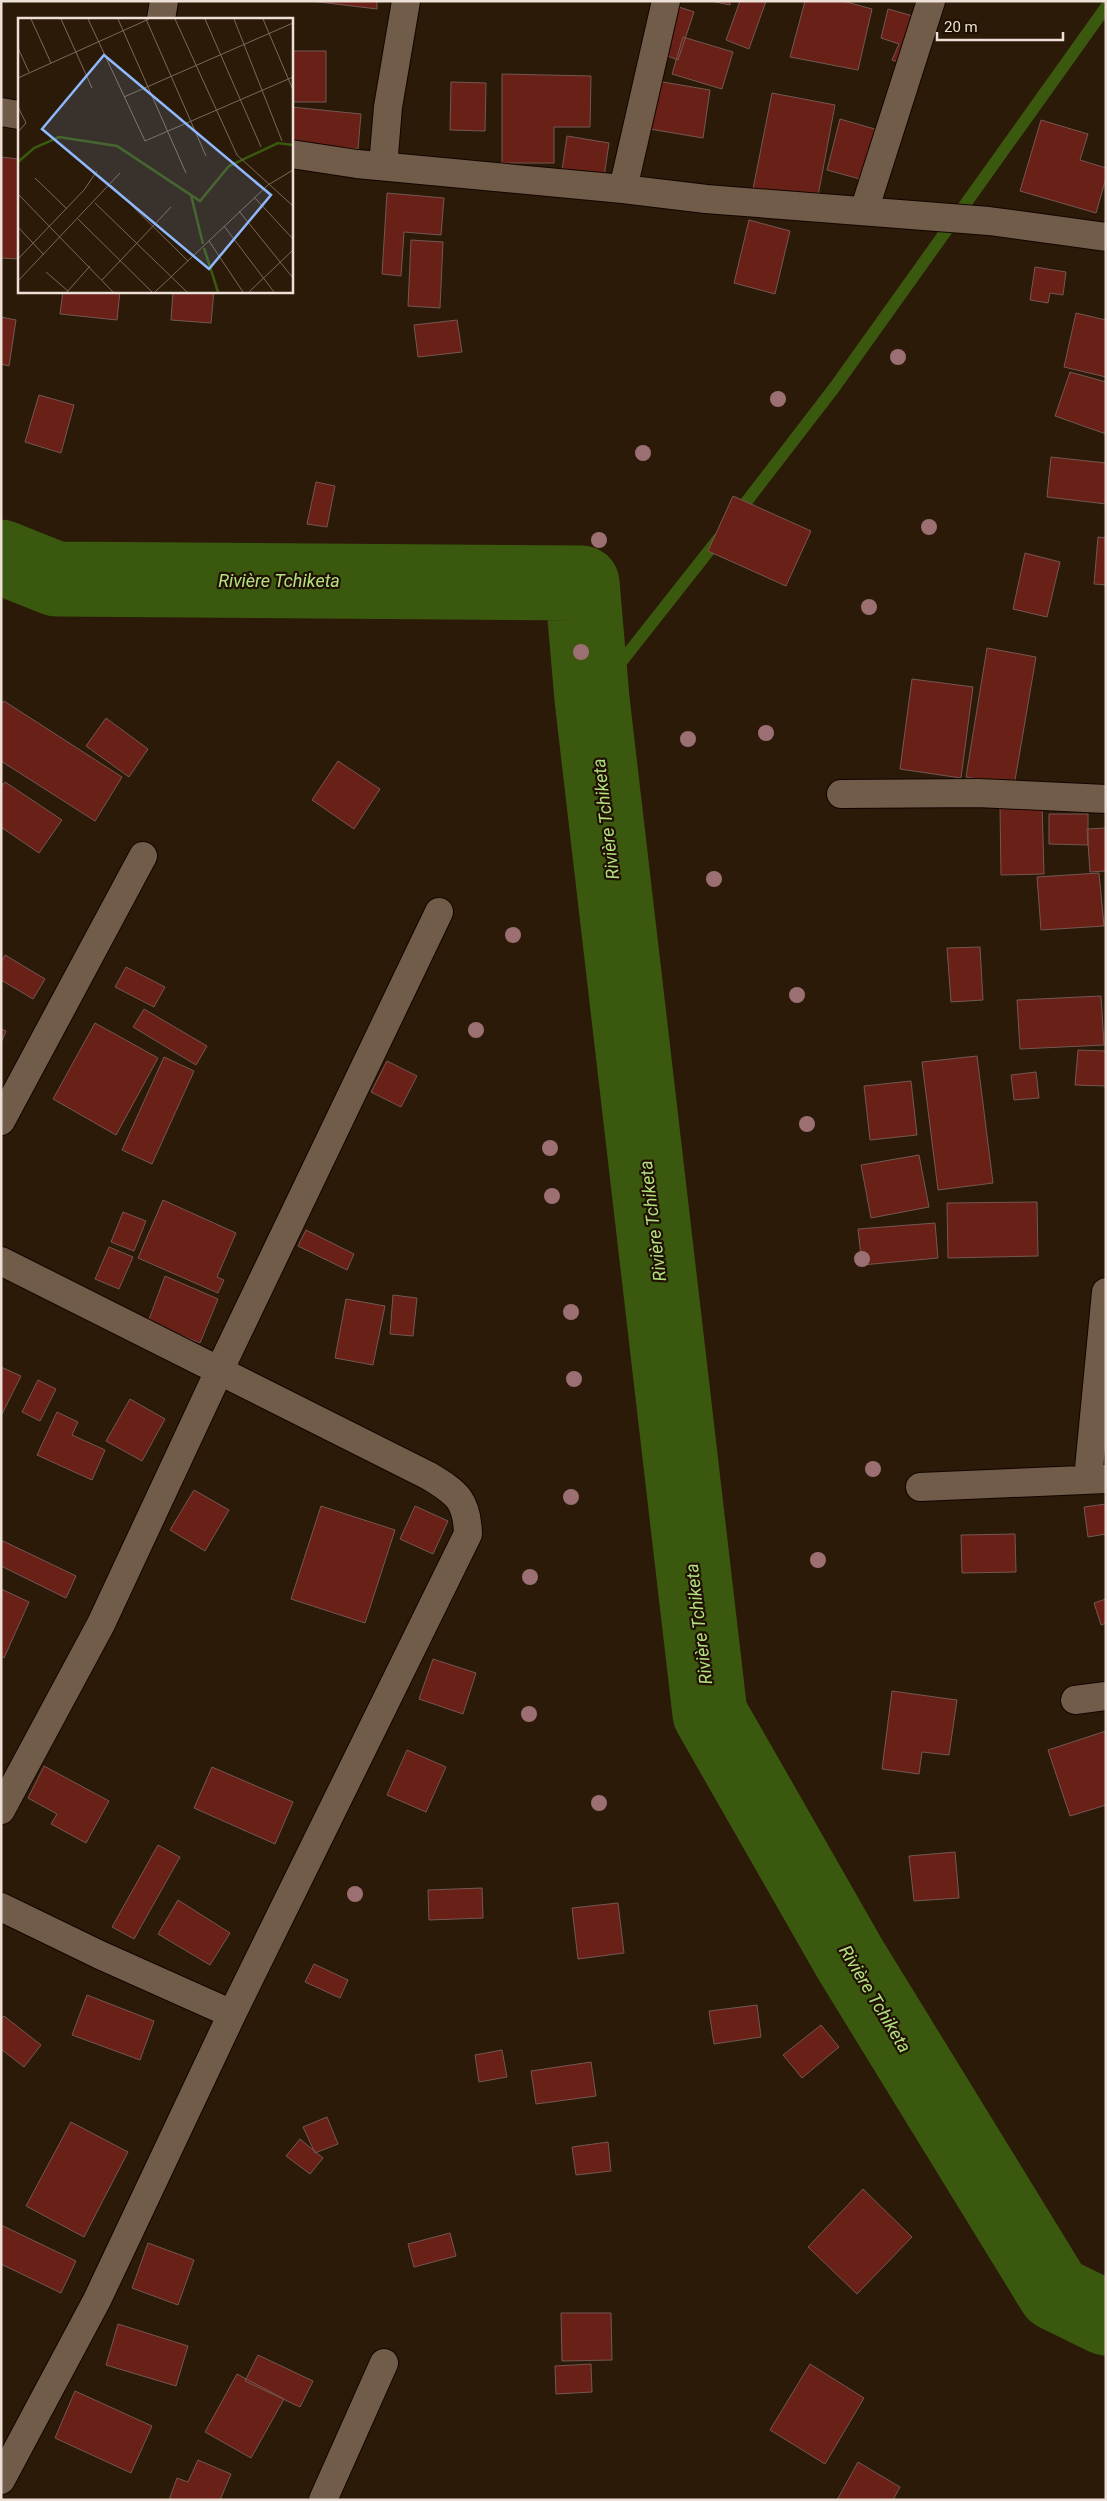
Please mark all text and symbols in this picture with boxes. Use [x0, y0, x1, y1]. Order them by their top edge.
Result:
scale bar [937, 10, 1063, 42]
inset map [18, 18, 292, 292]
text: 20 m [944, 18, 978, 36]
water label: Rivière Tchiketa [218, 570, 340, 591]
water label: Rivière Tchiketa [588, 757, 623, 881]
water label: Rivière Tchiketa [635, 1159, 670, 1283]
water label: Rivière Tchiketa [681, 1562, 716, 1686]
water label: Rivière Tchiketa [835, 1941, 916, 2056]

